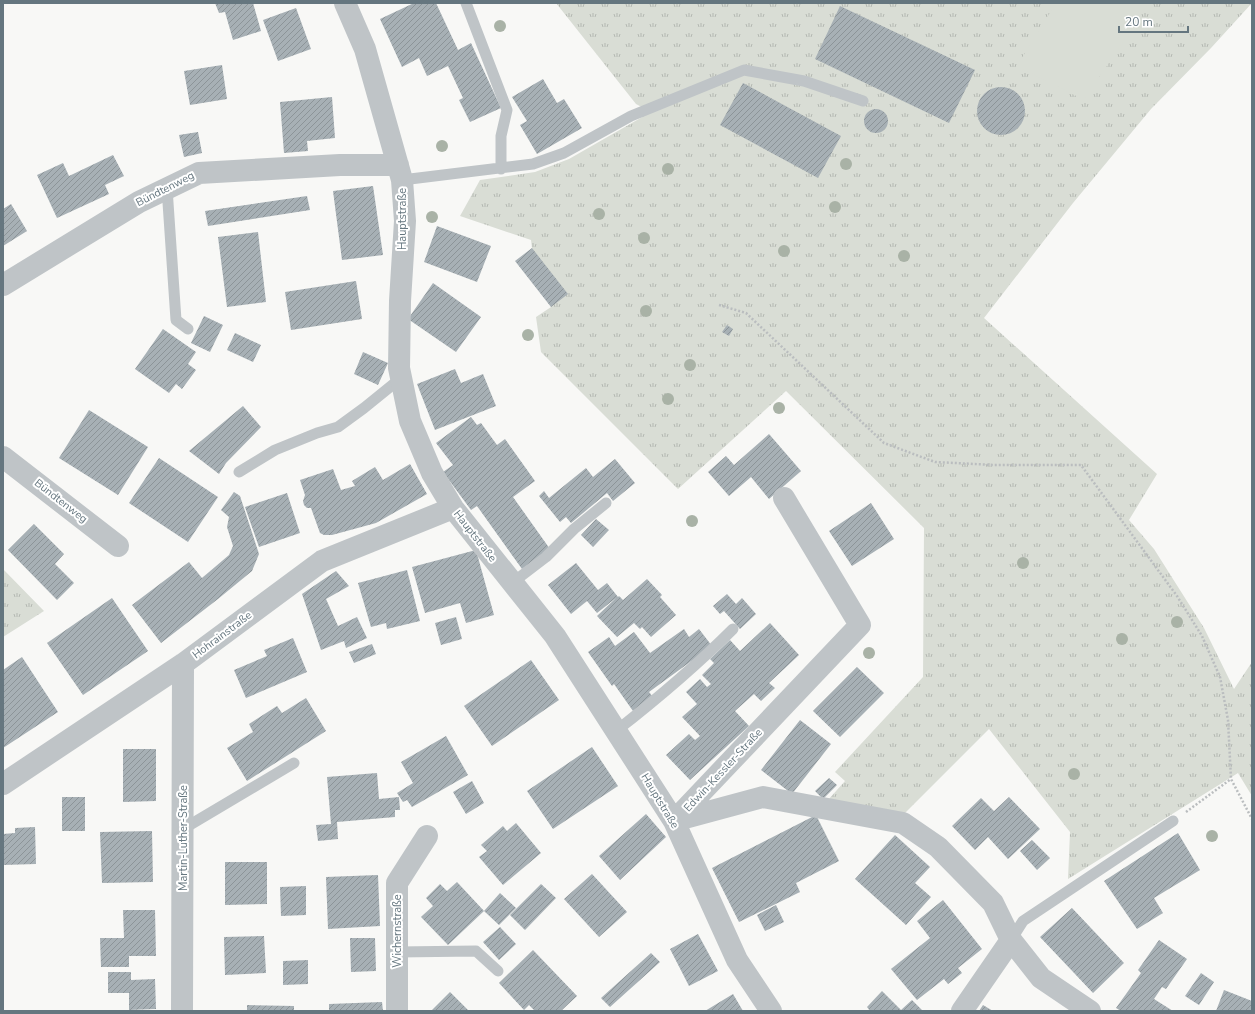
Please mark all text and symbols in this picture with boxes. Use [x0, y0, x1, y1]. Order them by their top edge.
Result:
scale bar [1119, 8, 1188, 34]
text: 20 m [1125, 14, 1153, 30]
street label: Bündtenweg [133, 168, 197, 210]
street label: Hauptstraße [395, 188, 410, 250]
street label: Bündtenweg [31, 476, 91, 526]
street label: Hauptstraße [450, 507, 500, 565]
street label: Hohrainstraße [189, 608, 255, 662]
street label: Edwin-Kessler-Straße [680, 725, 766, 815]
street label: Hauptstraße [638, 771, 682, 832]
street label: Martin-Luther-Straße [176, 785, 191, 891]
street label: Wichernstraße [390, 894, 405, 968]

